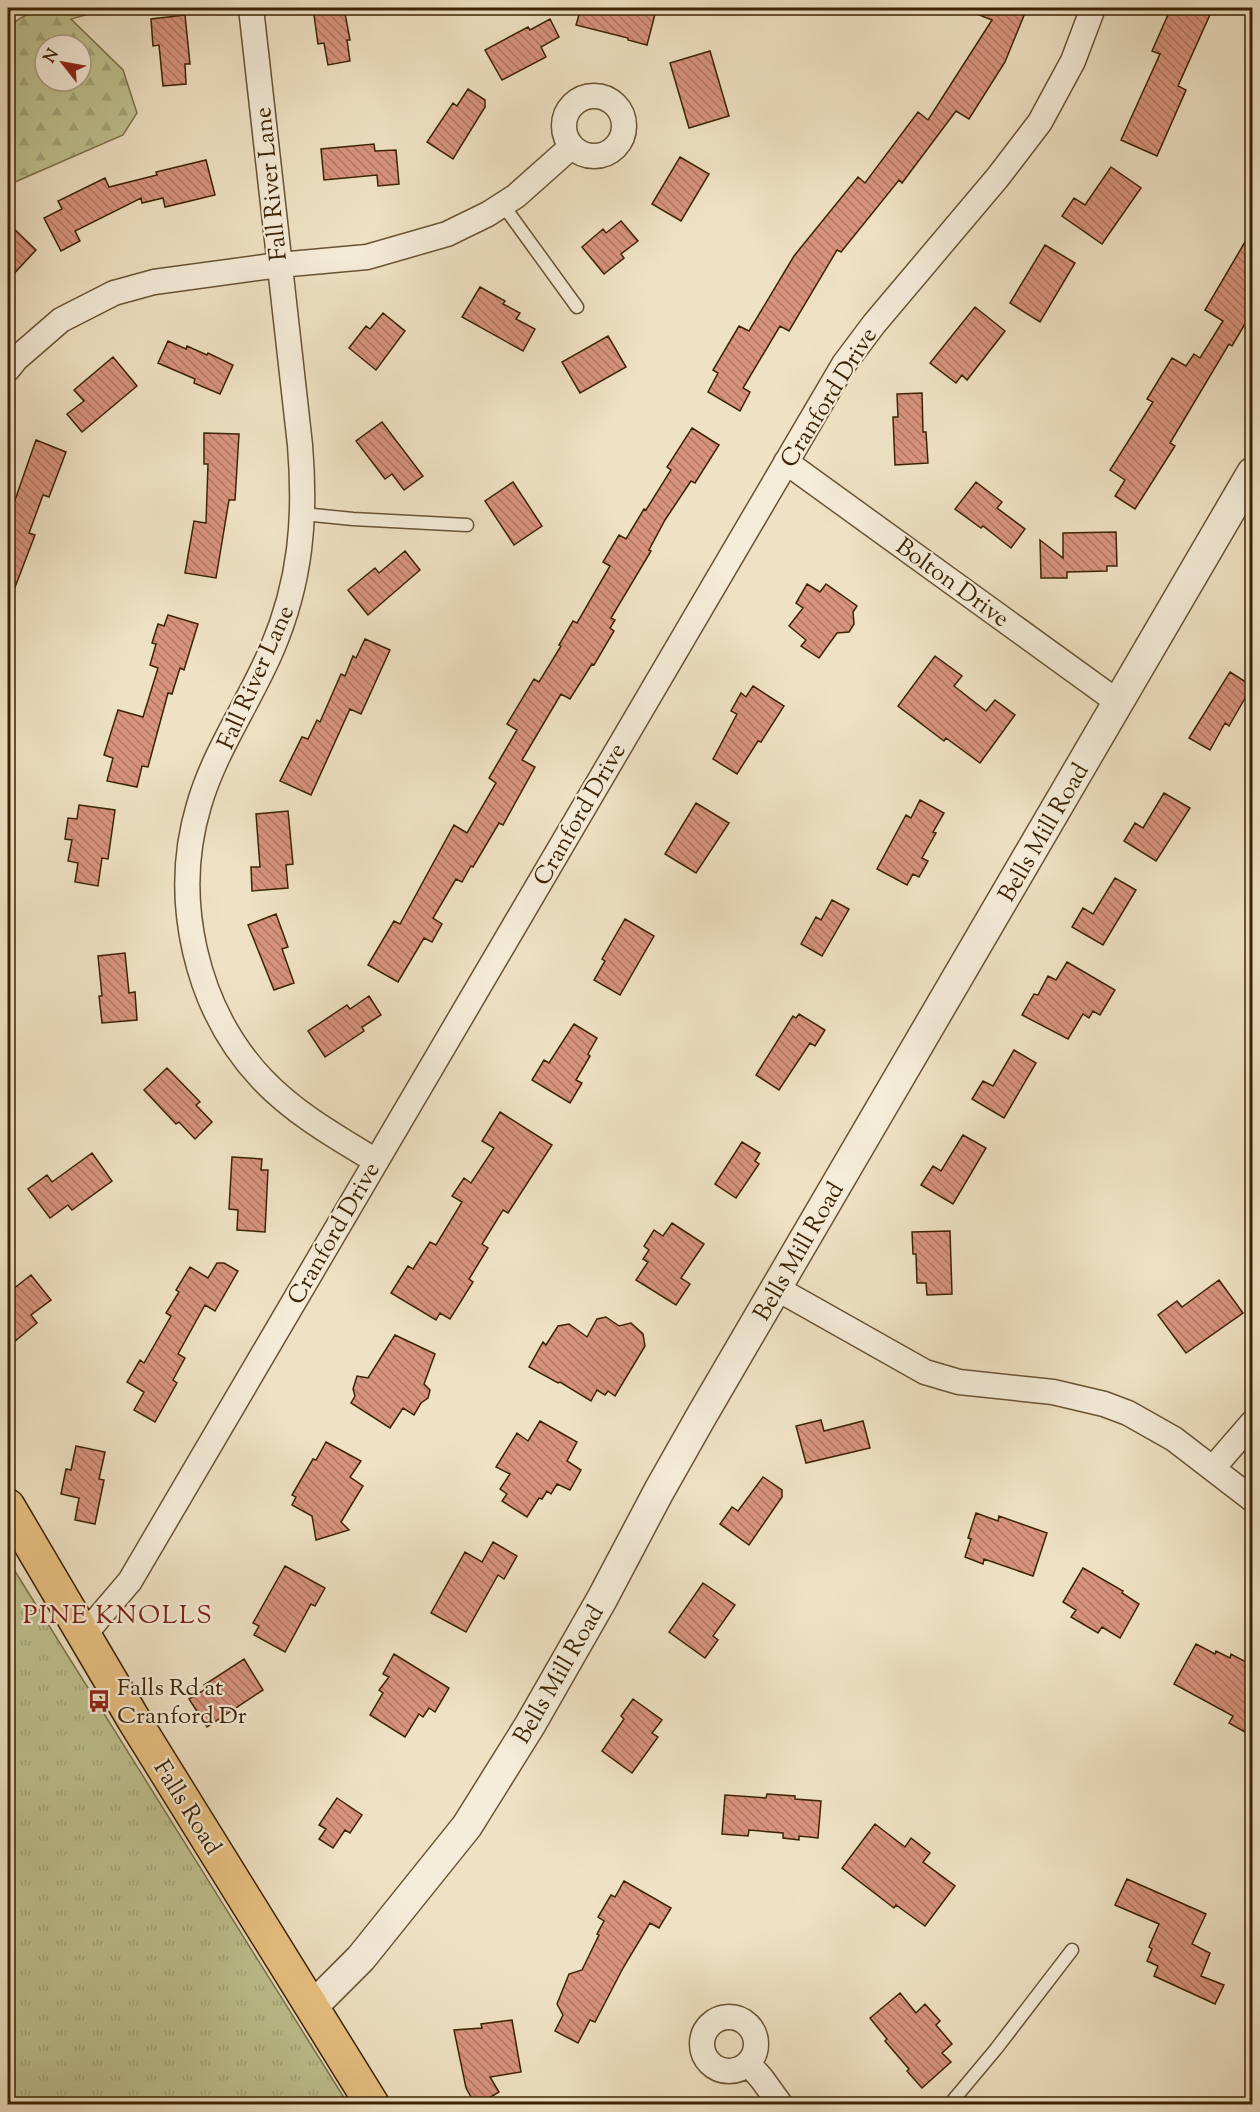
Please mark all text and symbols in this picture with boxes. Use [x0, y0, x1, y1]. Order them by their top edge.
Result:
north arrow [33, 33, 93, 93]
text: N [39, 45, 66, 68]
street label: Fall River Lane [247, 105, 297, 262]
street label: Cranford Drive [773, 321, 886, 475]
street label: Bolton Drive [888, 531, 1016, 636]
street label: Fall River Lane [210, 600, 304, 755]
street label: Cranford Drive [526, 737, 635, 893]
street label: Bells Mill Road [991, 757, 1099, 909]
street label: Cranford Drive [280, 1156, 389, 1312]
street label: Bells Mill Road [746, 1176, 854, 1328]
district label: PINE KNOLLS [23, 1598, 213, 1635]
street label: Bells Mill Road [506, 1599, 614, 1751]
place label: Falls Rd at Cranford Dr [117, 1672, 247, 1734]
bus stop icon: Falls Rd at Cranford Dr [86, 1688, 112, 1714]
street label: Falls Road [144, 1754, 229, 1862]

